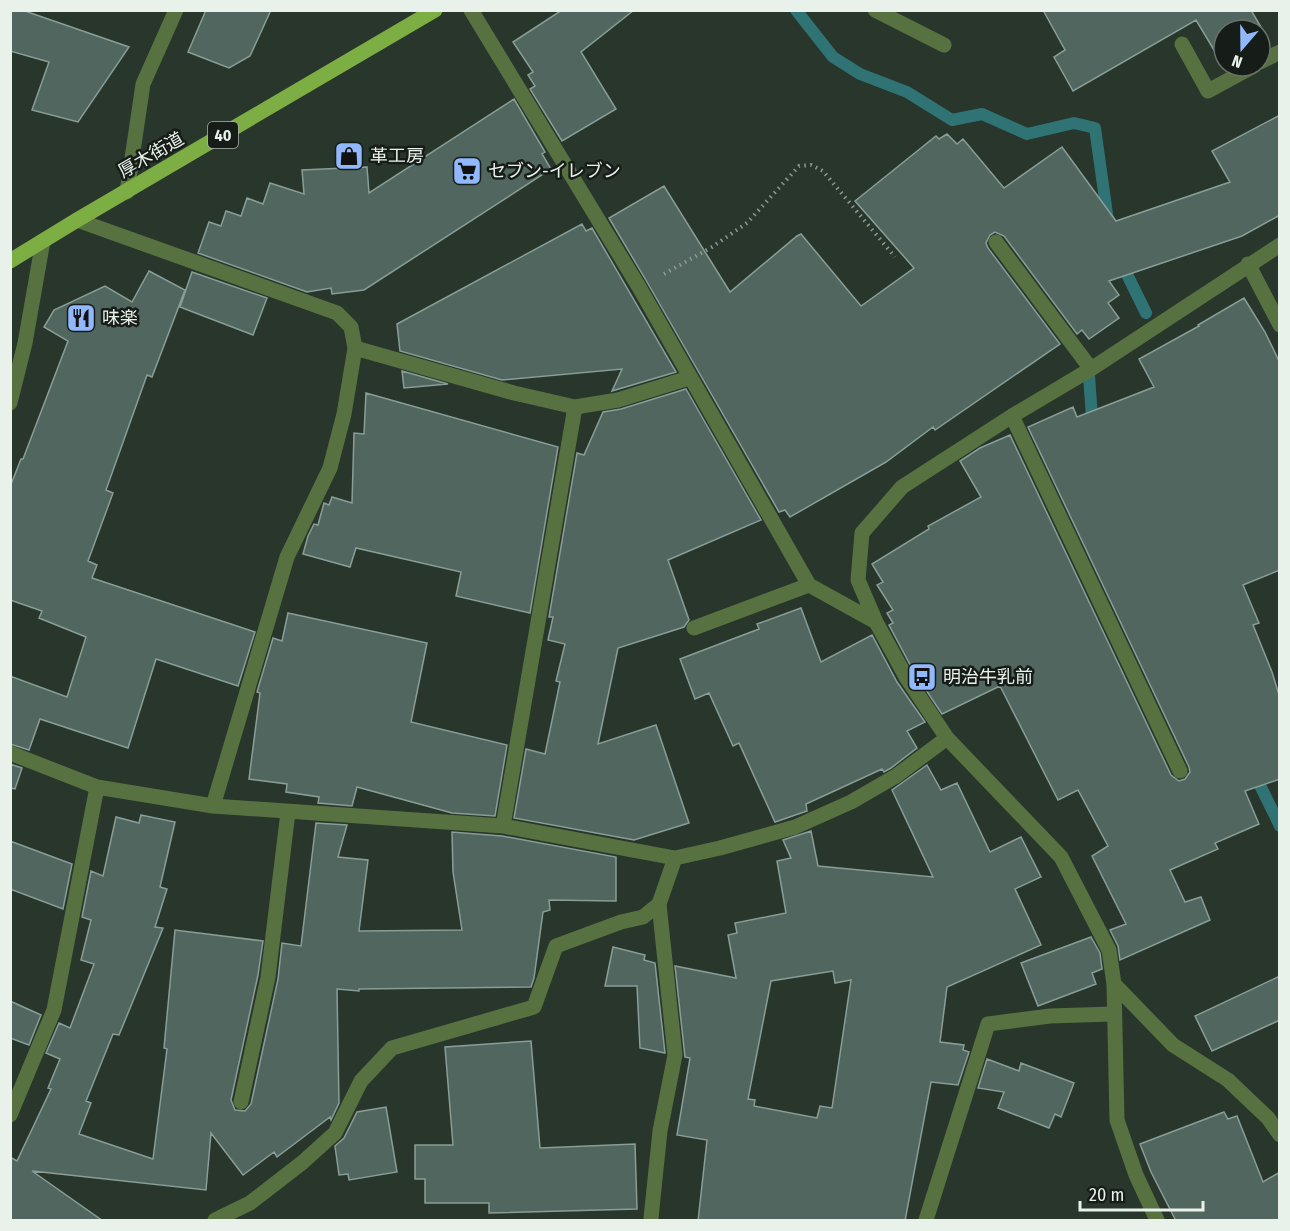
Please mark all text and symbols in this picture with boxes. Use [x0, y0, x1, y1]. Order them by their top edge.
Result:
north arrow [1212, 18, 1272, 78]
text: N [1229, 51, 1245, 72]
road number: 40 [208, 122, 238, 148]
street label: 厚木街道 [114, 127, 188, 183]
shop icon: 革工房 [333, 140, 365, 172]
place label: 革工房 [370, 145, 424, 167]
supermarket icon: セブン-イレブン [451, 155, 483, 187]
place label: セブン-イレブン [488, 160, 621, 182]
restaurant icon: 味楽 [65, 302, 97, 334]
place label: 味楽 [102, 307, 138, 329]
bus stop icon: 明治牛乳前 [906, 661, 938, 693]
place label: 明治牛乳前 [943, 666, 1033, 688]
scale bar [1080, 1174, 1203, 1212]
text: 20 m [1089, 1184, 1124, 1206]

